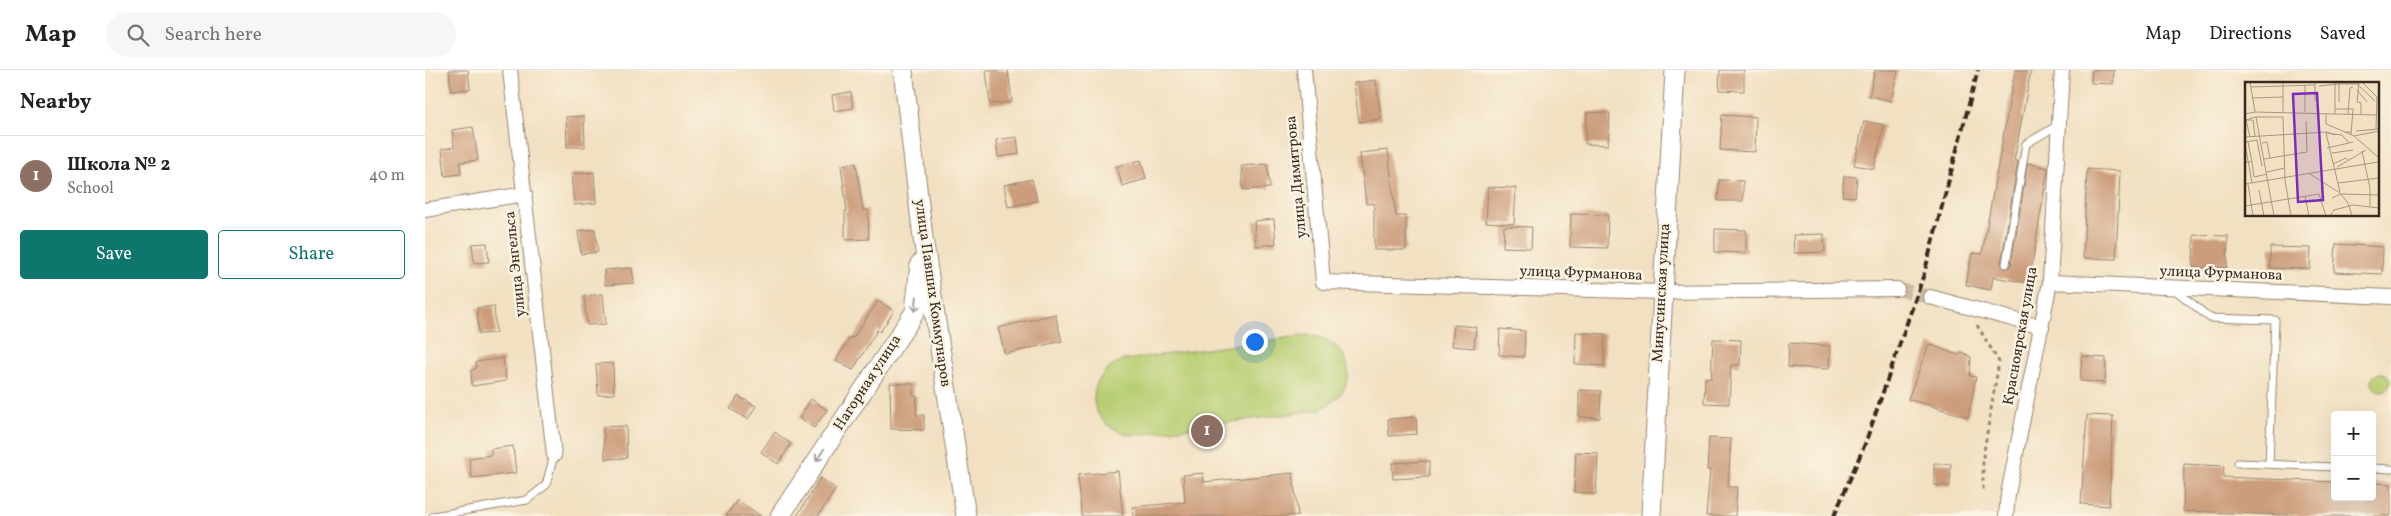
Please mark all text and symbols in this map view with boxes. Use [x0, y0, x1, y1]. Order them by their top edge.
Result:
search box [106, 12, 456, 57]
text: Map [25, 18, 76, 52]
icon: search [124, 21, 152, 49]
text: Search here [164, 22, 262, 48]
text: Map [2145, 22, 2181, 47]
text: Directions [2209, 22, 2292, 47]
text: Saved [2320, 22, 2366, 47]
inset map [2245, 82, 2379, 216]
text: Nearby [20, 88, 91, 117]
street label: улица Димитрова [1281, 115, 1313, 239]
text: Школа № 2 [67, 152, 170, 178]
text: 1 [33, 165, 39, 187]
text: 40 m [369, 165, 405, 187]
text: School [67, 178, 114, 200]
street label: улица Павших Коммунаров [908, 198, 956, 388]
street label: улица Энгельса [500, 210, 532, 318]
street label: Минусинская улица [1648, 223, 1676, 363]
button: Save [20, 230, 208, 279]
button: Share [218, 230, 405, 279]
street label: улица Фурманова [1519, 261, 1643, 287]
street label: улица Фурманова [2159, 261, 2283, 287]
street label: Красноярская улица [1998, 265, 2044, 407]
one-way arrow [911, 296, 921, 312]
your location [1242, 329, 1268, 355]
street label: Нагорная улица [829, 331, 907, 435]
map controls [2331, 411, 2376, 501]
button: + [2331, 411, 2376, 456]
pin: 1 [1191, 412, 1223, 450]
one-way arrow [815, 448, 825, 462]
button: − [2331, 456, 2376, 501]

